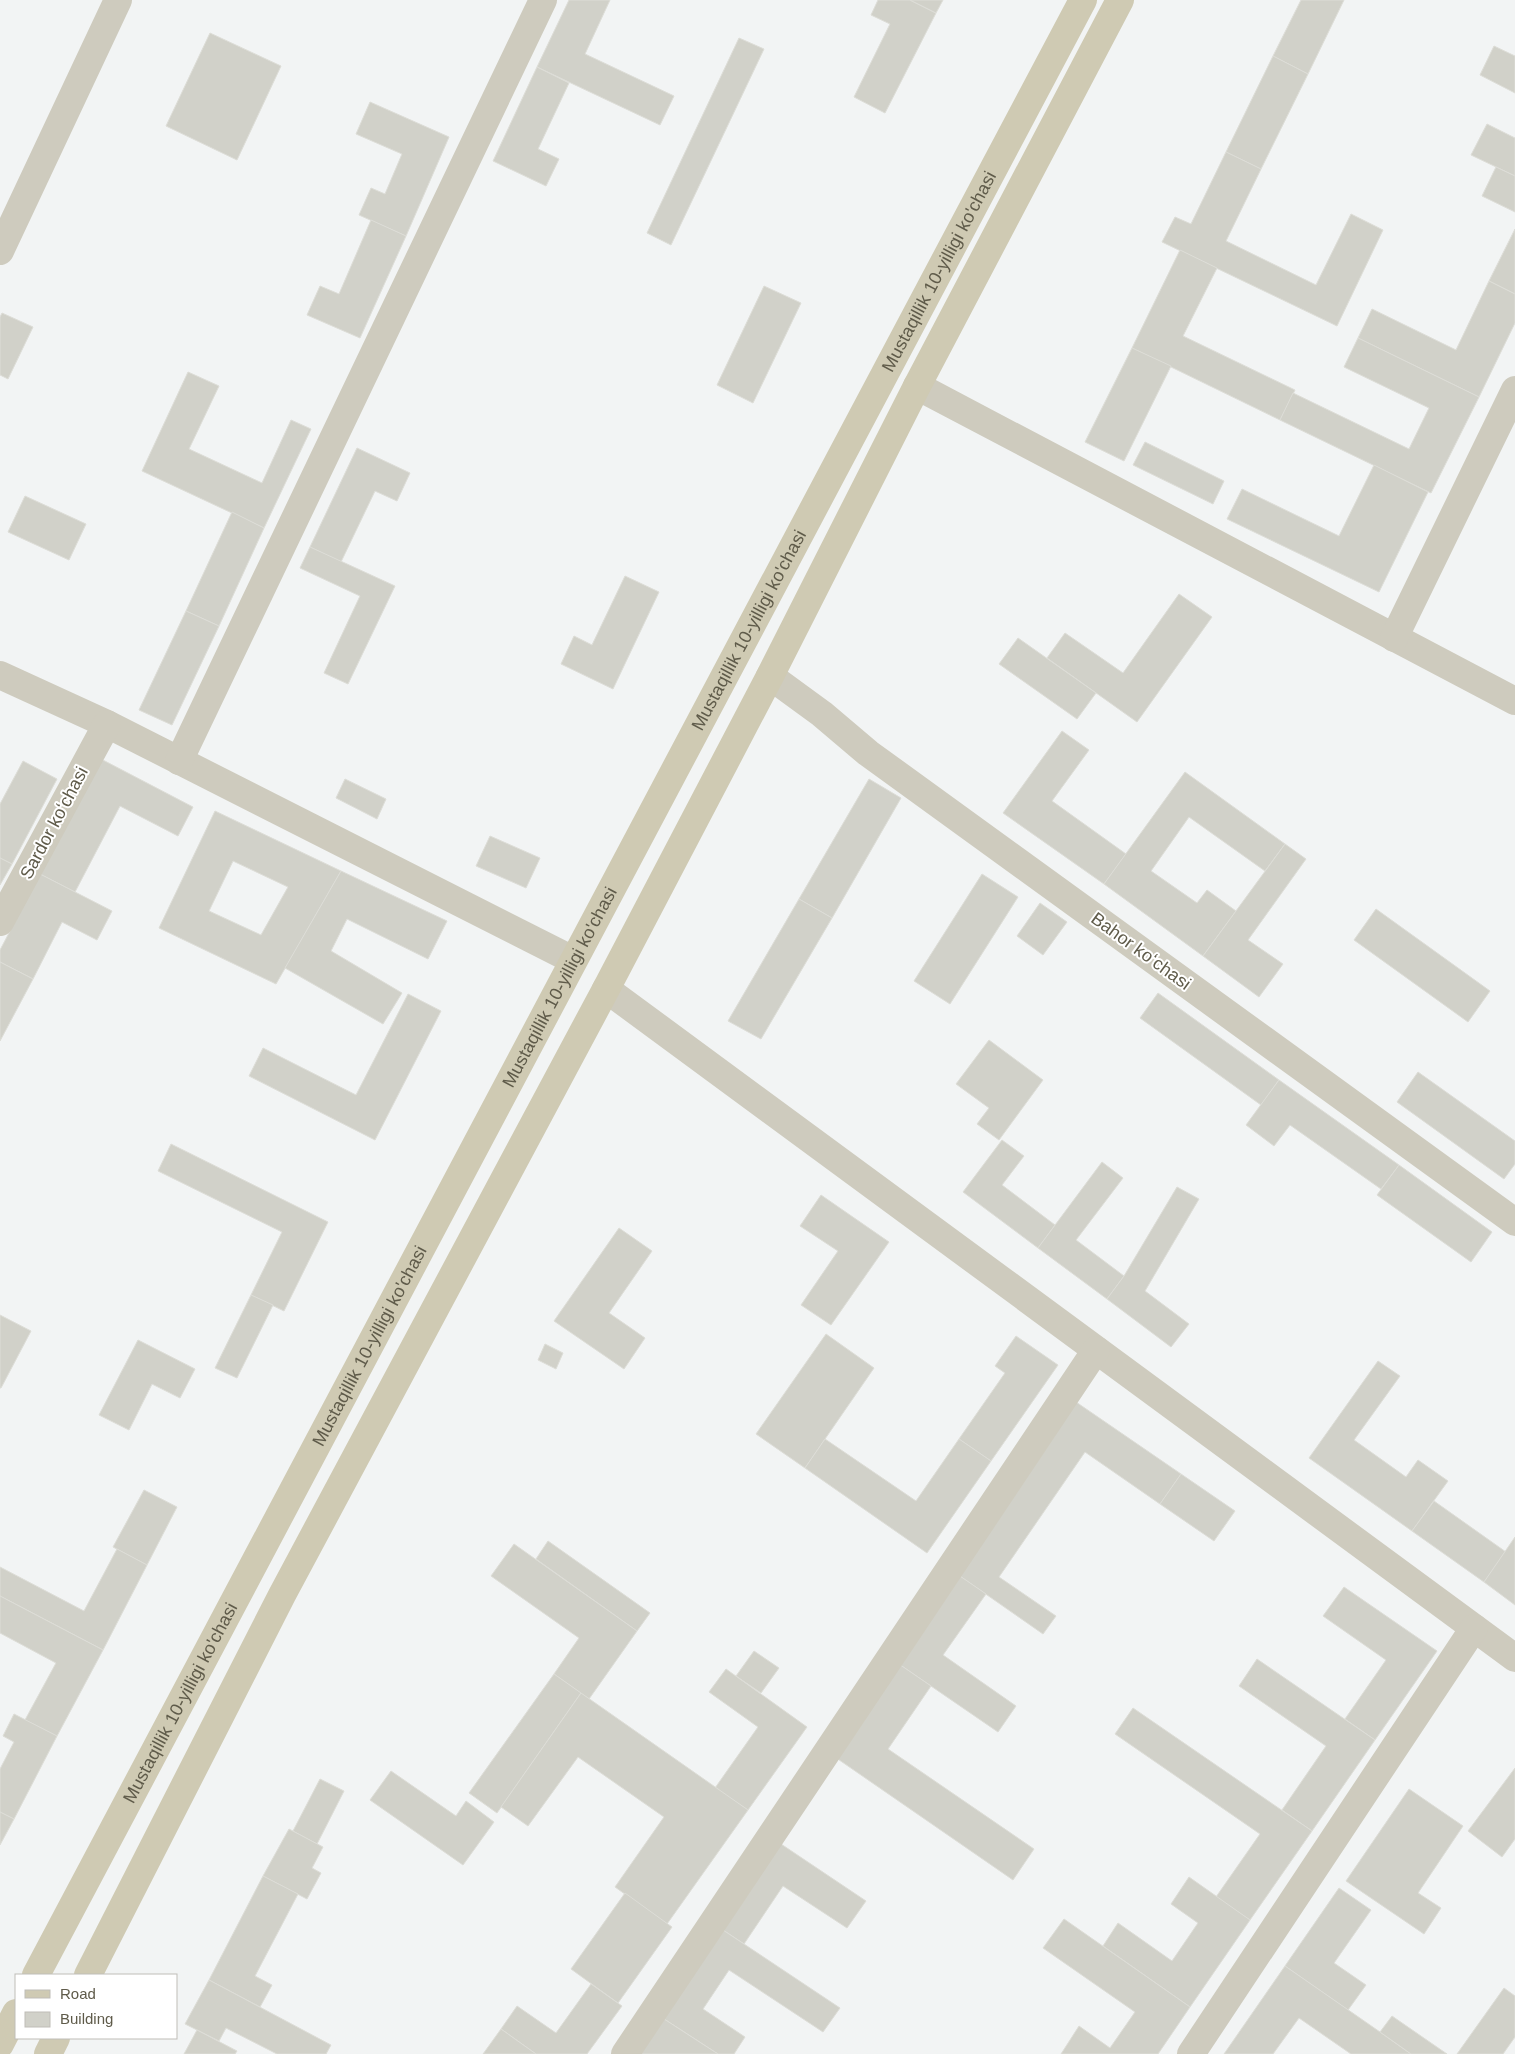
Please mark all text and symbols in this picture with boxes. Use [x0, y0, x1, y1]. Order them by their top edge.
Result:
street label: Mustaqillik 10-yilligi ko'chasi [878, 168, 1000, 375]
street label: Mustaqillik 10-yilligi ko'chasi [688, 527, 810, 734]
street label: Sardor koʻchasi [16, 764, 92, 882]
street label: Mustaqillik 10-yilligi ko'chasi [498, 884, 621, 1091]
street label: Bahor koʻchasi [1087, 908, 1195, 994]
street label: Mustaqillik 10-yilligi ko'chasi [308, 1242, 431, 1449]
street label: Mustaqillik 10-yilligi ko'chasi [119, 1599, 241, 1806]
legend [15, 1974, 178, 2039]
text: Road [60, 1985, 96, 2002]
text: Building [60, 2010, 113, 2027]

